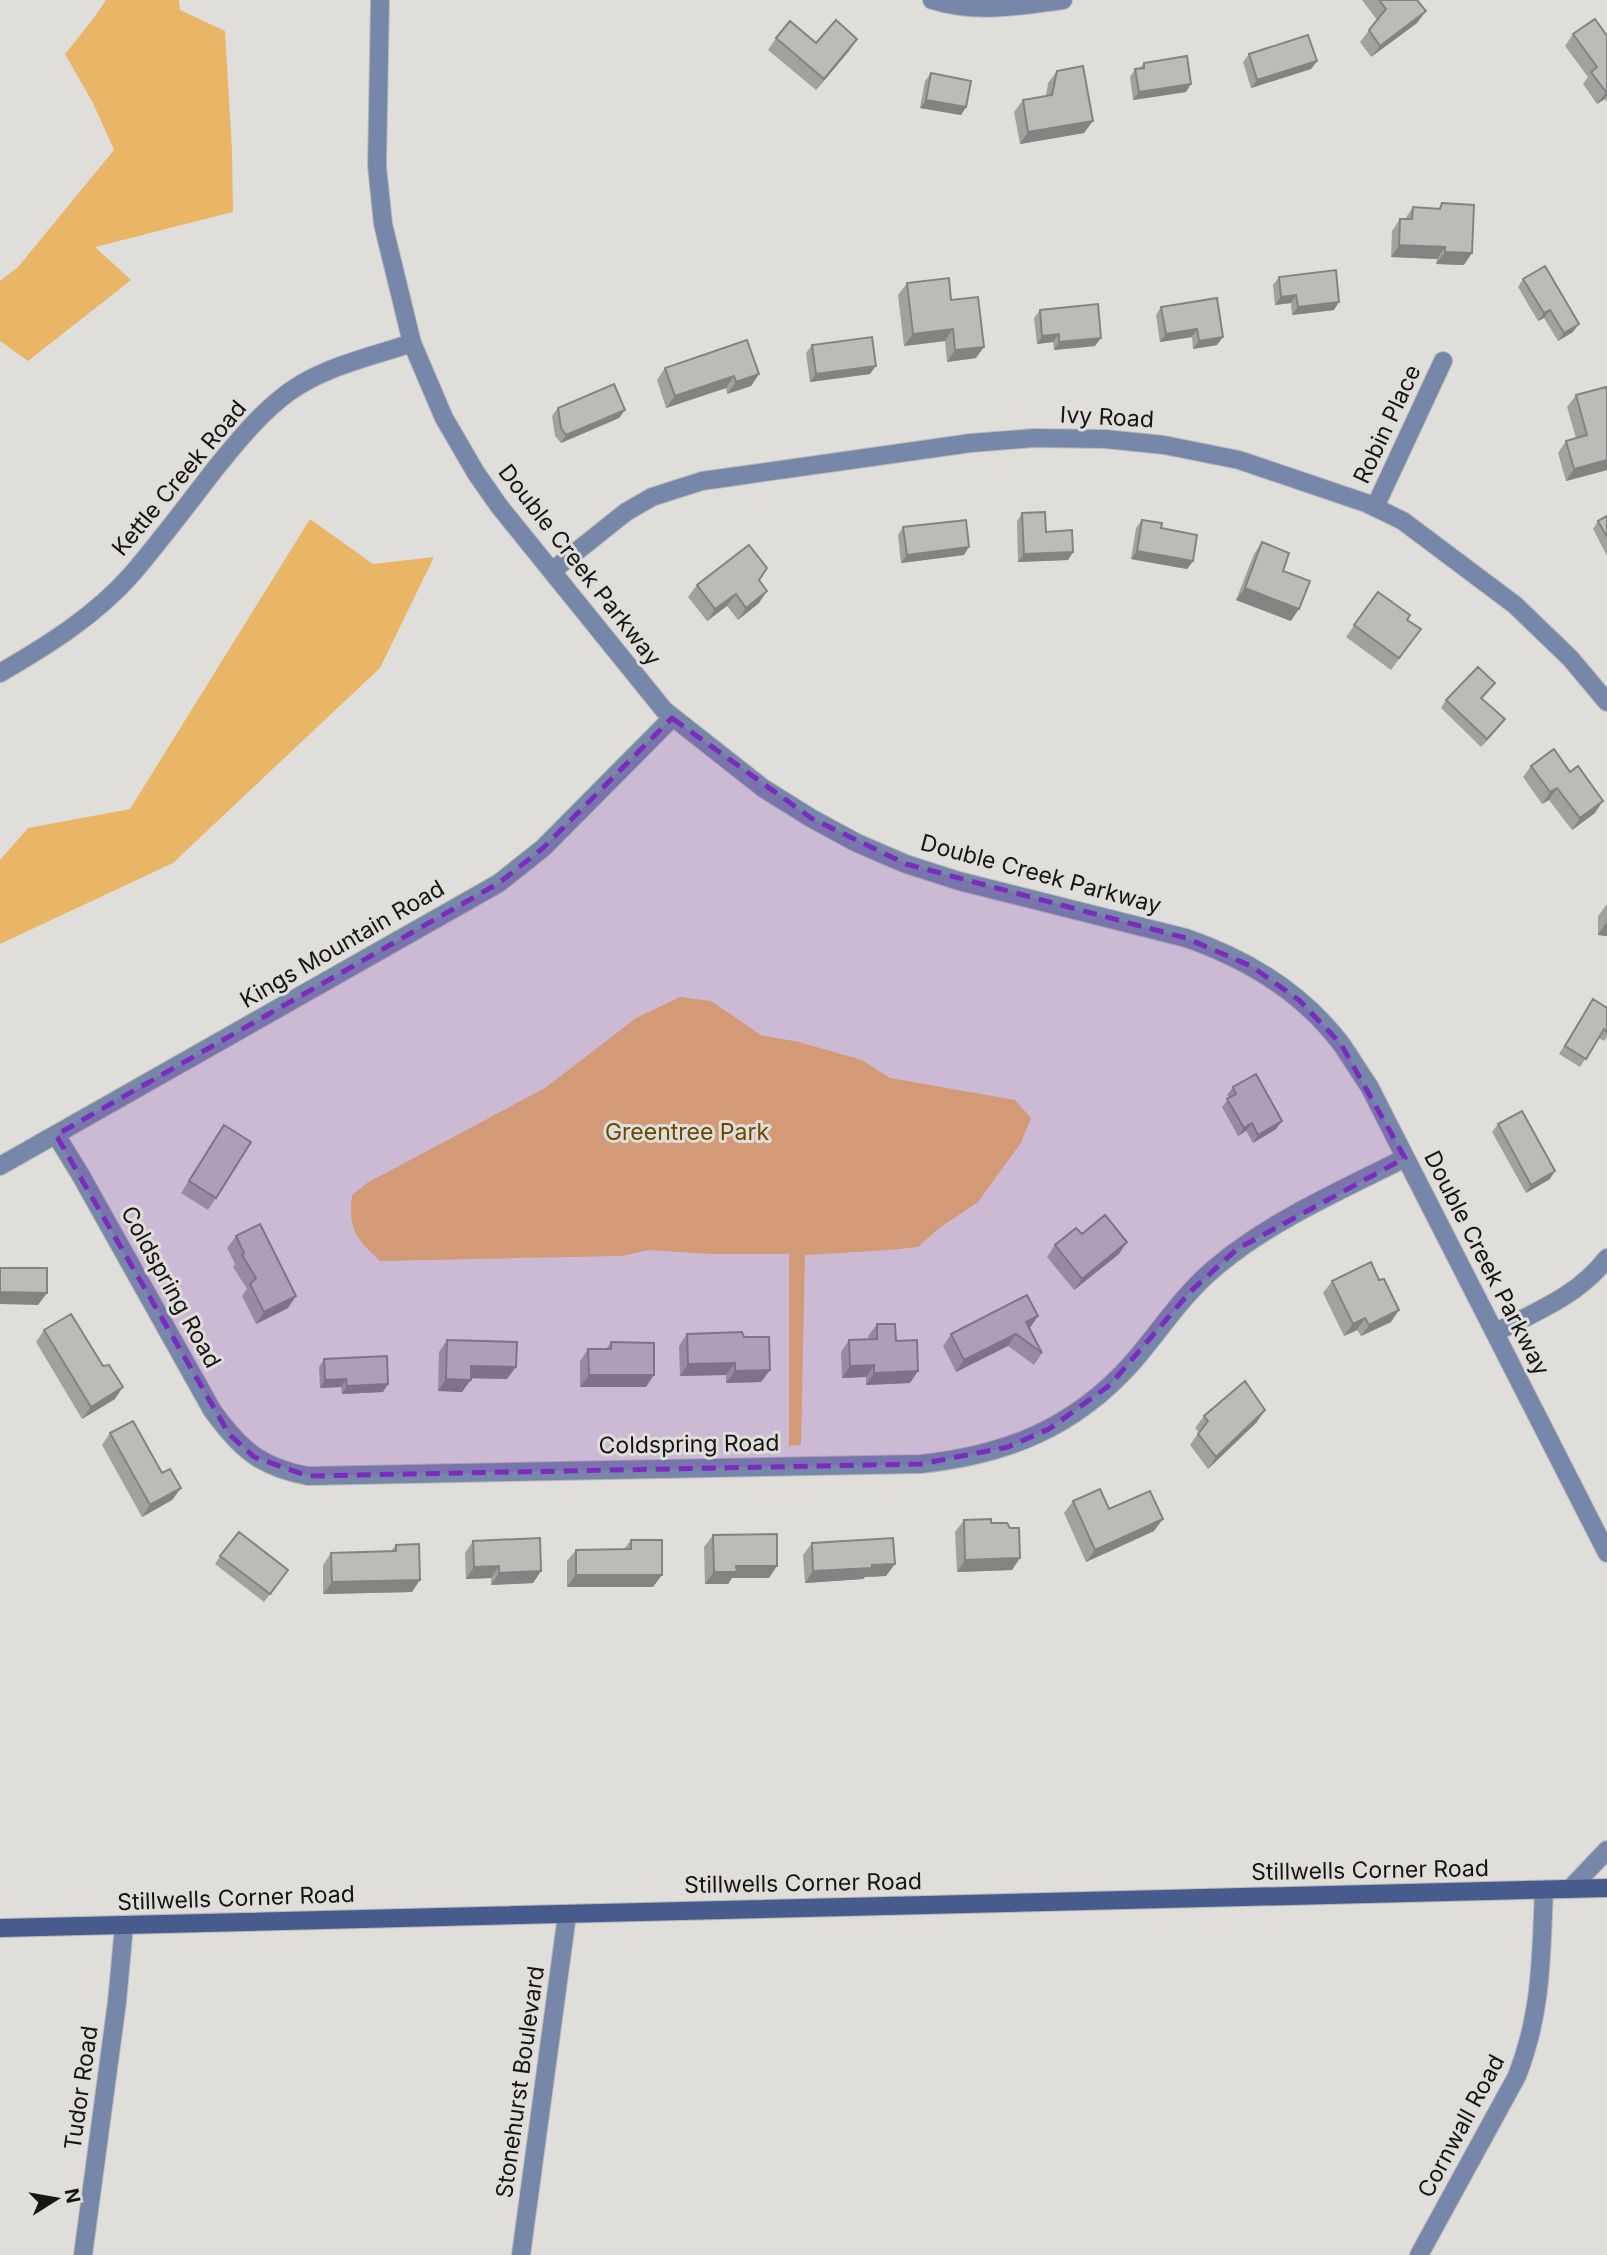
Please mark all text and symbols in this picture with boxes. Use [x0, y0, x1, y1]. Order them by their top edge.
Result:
street label: Robin Place [1347, 360, 1427, 488]
street label: Kettle Creek Road [106, 395, 252, 561]
street label: Ivy Road [1059, 401, 1155, 433]
street label: Double Creek Parkway [493, 459, 667, 671]
street label: Double Creek Parkway [918, 828, 1165, 920]
street label: Kings Mountain Road [235, 874, 449, 1014]
park label: Greentree Park [605, 1118, 769, 1146]
street label: Double Creek Parkway [1418, 1146, 1556, 1380]
street label: Coldspring Road [115, 1201, 227, 1373]
street label: Coldspring Road [598, 1428, 780, 1460]
street label: Stillwells Corner Road [1251, 1854, 1489, 1886]
street label: Stillwells Corner Road [684, 1867, 922, 1899]
street label: Stillwells Corner Road [117, 1880, 355, 1916]
street label: Stonehurst Boulevard [490, 1964, 550, 2200]
street label: Tudor Road [58, 2024, 104, 2152]
street label: Cornwall Road [1412, 2050, 1510, 2202]
north arrow [21, 2164, 91, 2234]
text: N [60, 2187, 85, 2205]

